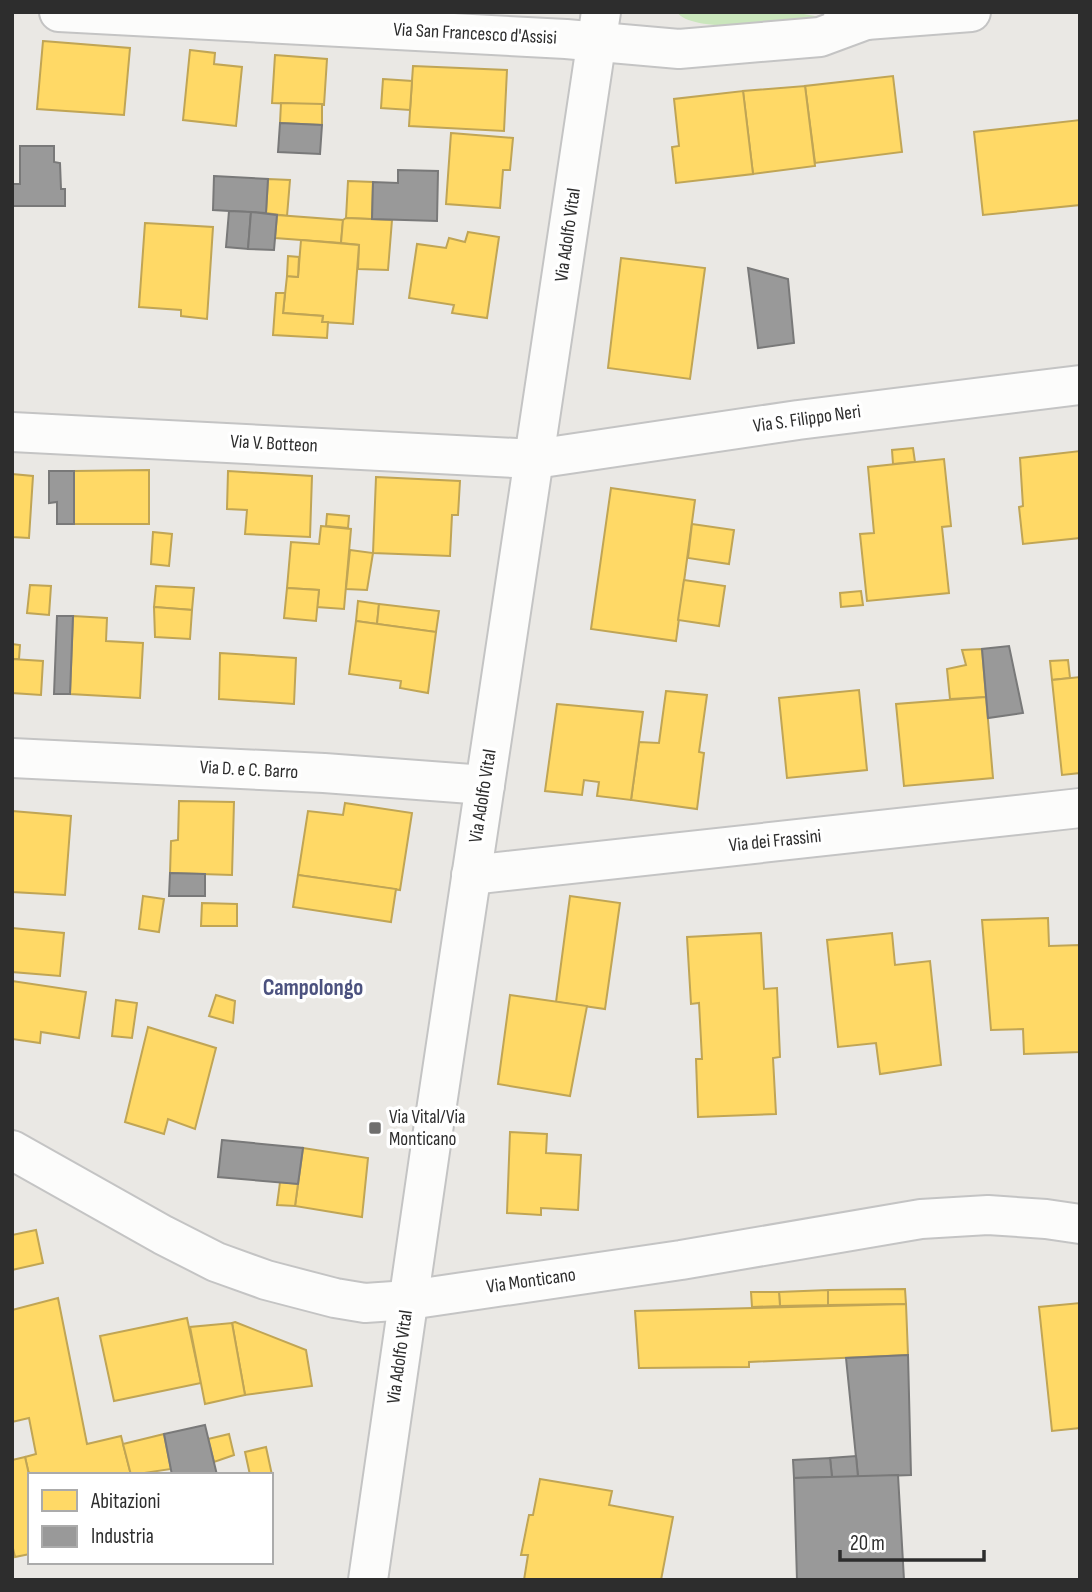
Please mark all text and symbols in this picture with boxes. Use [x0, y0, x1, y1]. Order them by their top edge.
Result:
street label: Via San Francesco d'Assisi [393, 18, 557, 50]
street label: Via Adolfo Vital [550, 187, 586, 283]
street label: Via S. Filippo Neri [752, 400, 862, 438]
street label: Via V. Botteon [230, 430, 318, 458]
street label: Via Adolfo Vital [464, 748, 502, 844]
street label: Via D. e C. Barro [199, 756, 299, 784]
street label: Via dei Frassini [728, 825, 822, 857]
district label: Campolongo [263, 974, 363, 1002]
place label: Via Vital/Via Monticano [389, 1106, 465, 1151]
marker: Via Vital/Via Monticano [367, 1120, 383, 1136]
street label: Via Monticano [485, 1263, 577, 1299]
street label: Via Adolfo Vital [382, 1309, 418, 1405]
legend [28, 1473, 273, 1564]
text: Abitazioni [90, 1489, 160, 1514]
scale bar [840, 1518, 984, 1562]
text: Industria [91, 1524, 154, 1549]
text: 20 m [850, 1531, 885, 1556]

